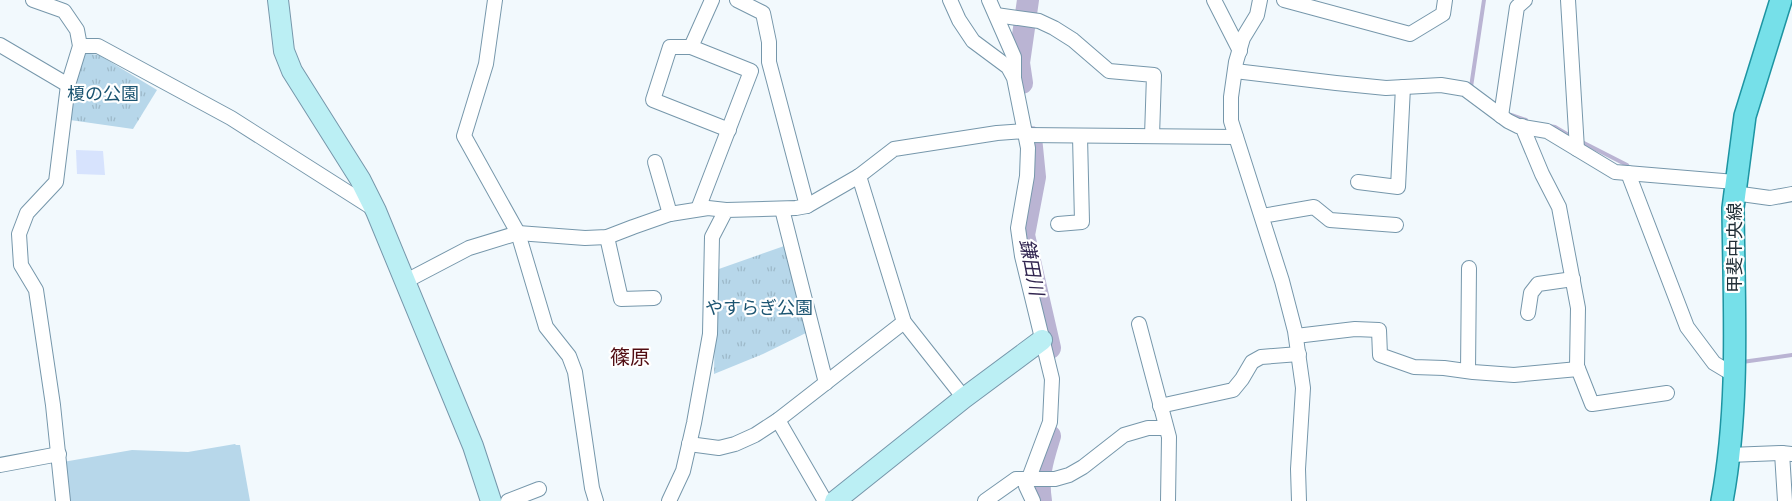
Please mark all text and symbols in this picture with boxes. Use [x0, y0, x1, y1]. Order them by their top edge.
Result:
park label: 榎の公園 [67, 82, 139, 105]
street label: 甲斐中央線 [1723, 203, 1746, 293]
water label: 鎌田川 [1015, 237, 1050, 299]
park label: やすらぎ公園 [705, 296, 813, 319]
district label: 篠原 [610, 343, 650, 370]

